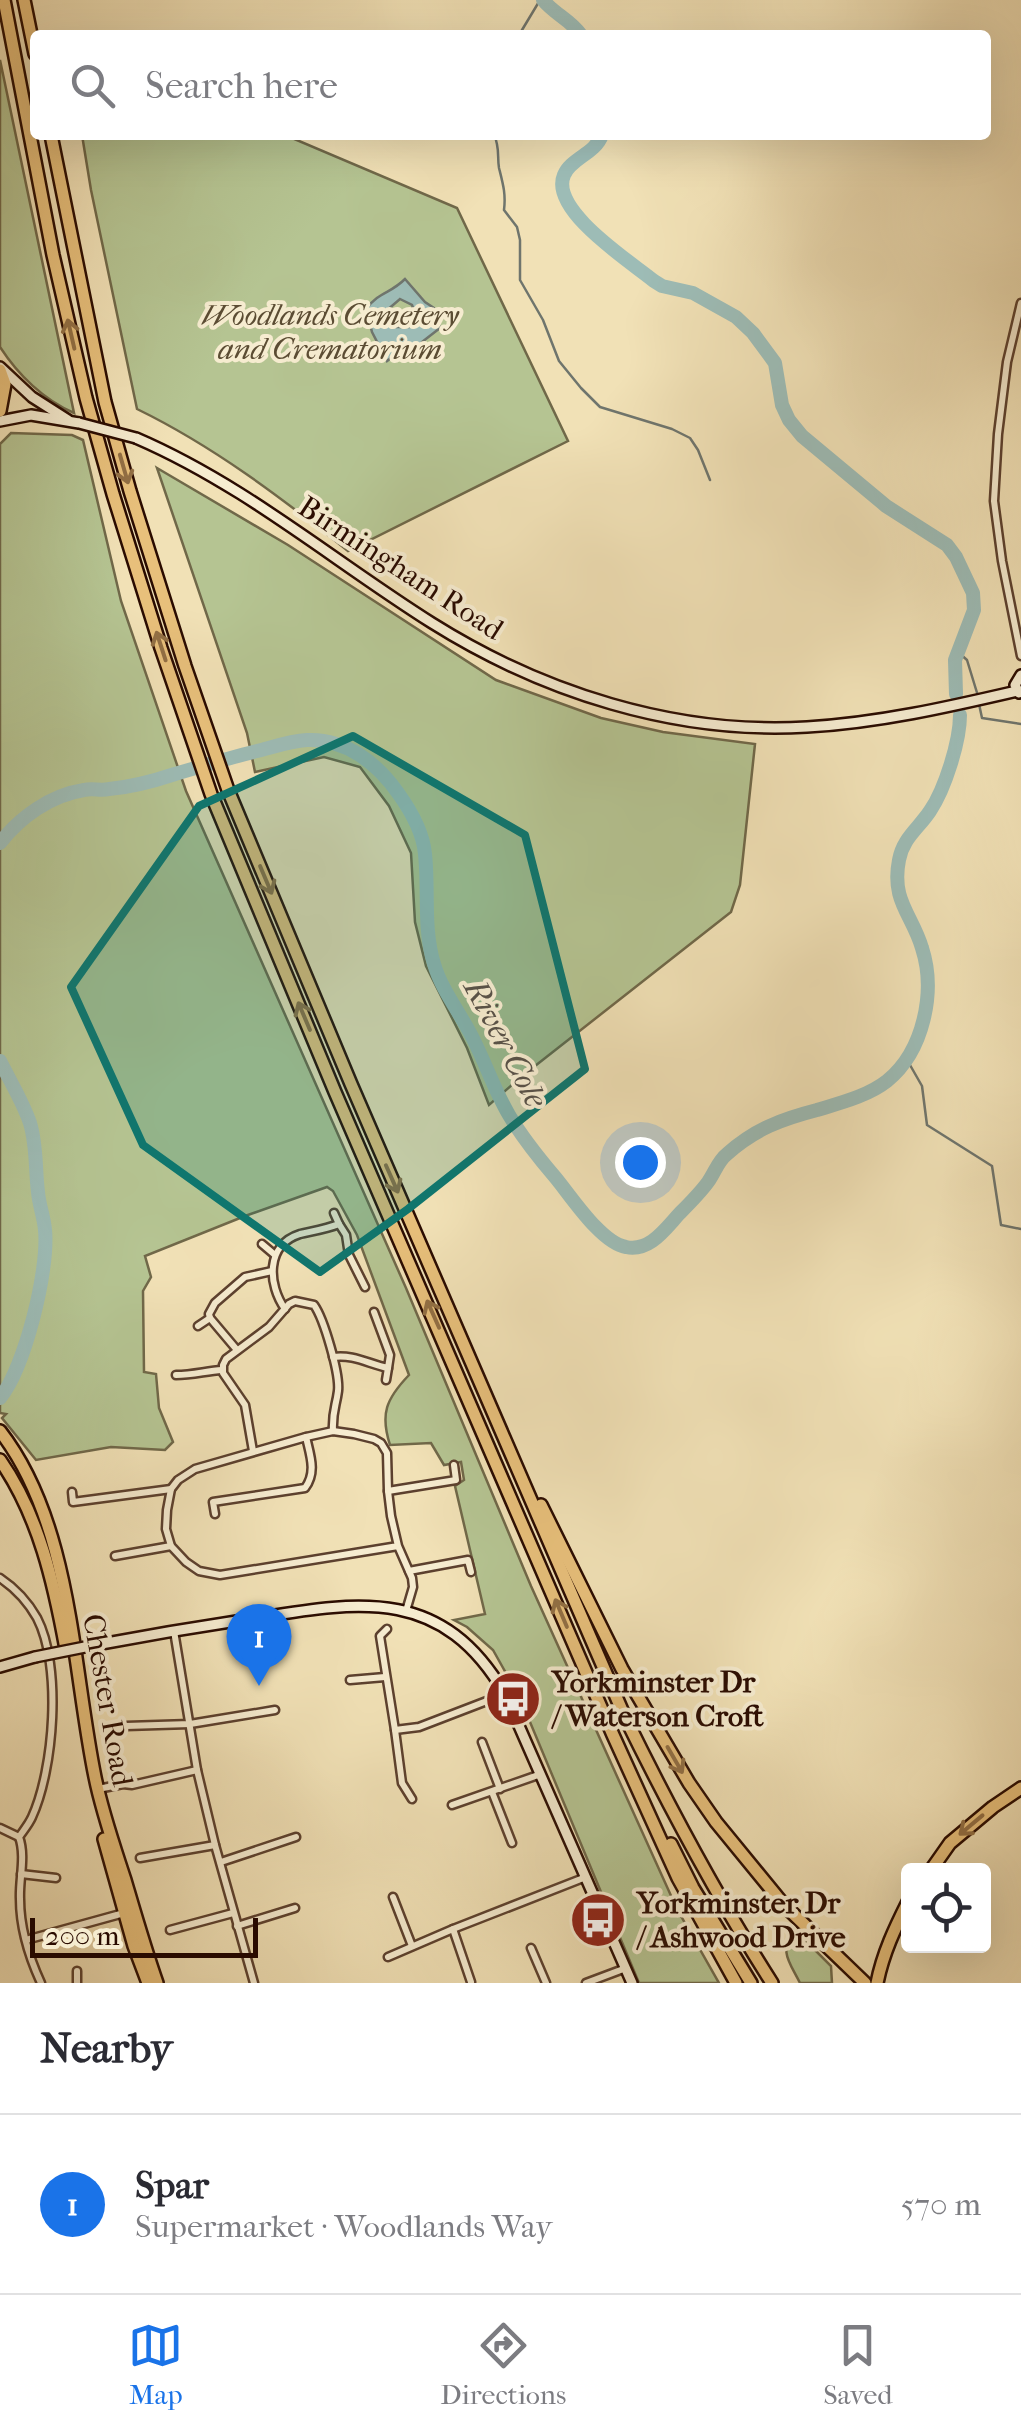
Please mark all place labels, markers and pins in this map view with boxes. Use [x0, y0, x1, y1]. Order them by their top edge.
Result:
pin: 1 [226, 1604, 292, 1686]
place label: Yorkminster Dr / Waterson Croft [550, 1665, 764, 1734]
bus stop icon: Yorkminster Dr / Waterson Croft [483, 1669, 543, 1729]
place label: Yorkminster Dr / Ashwood Drive [635, 1886, 846, 1955]
bus stop icon: Yorkminster Dr / Ashwood Drive [568, 1890, 628, 1950]

